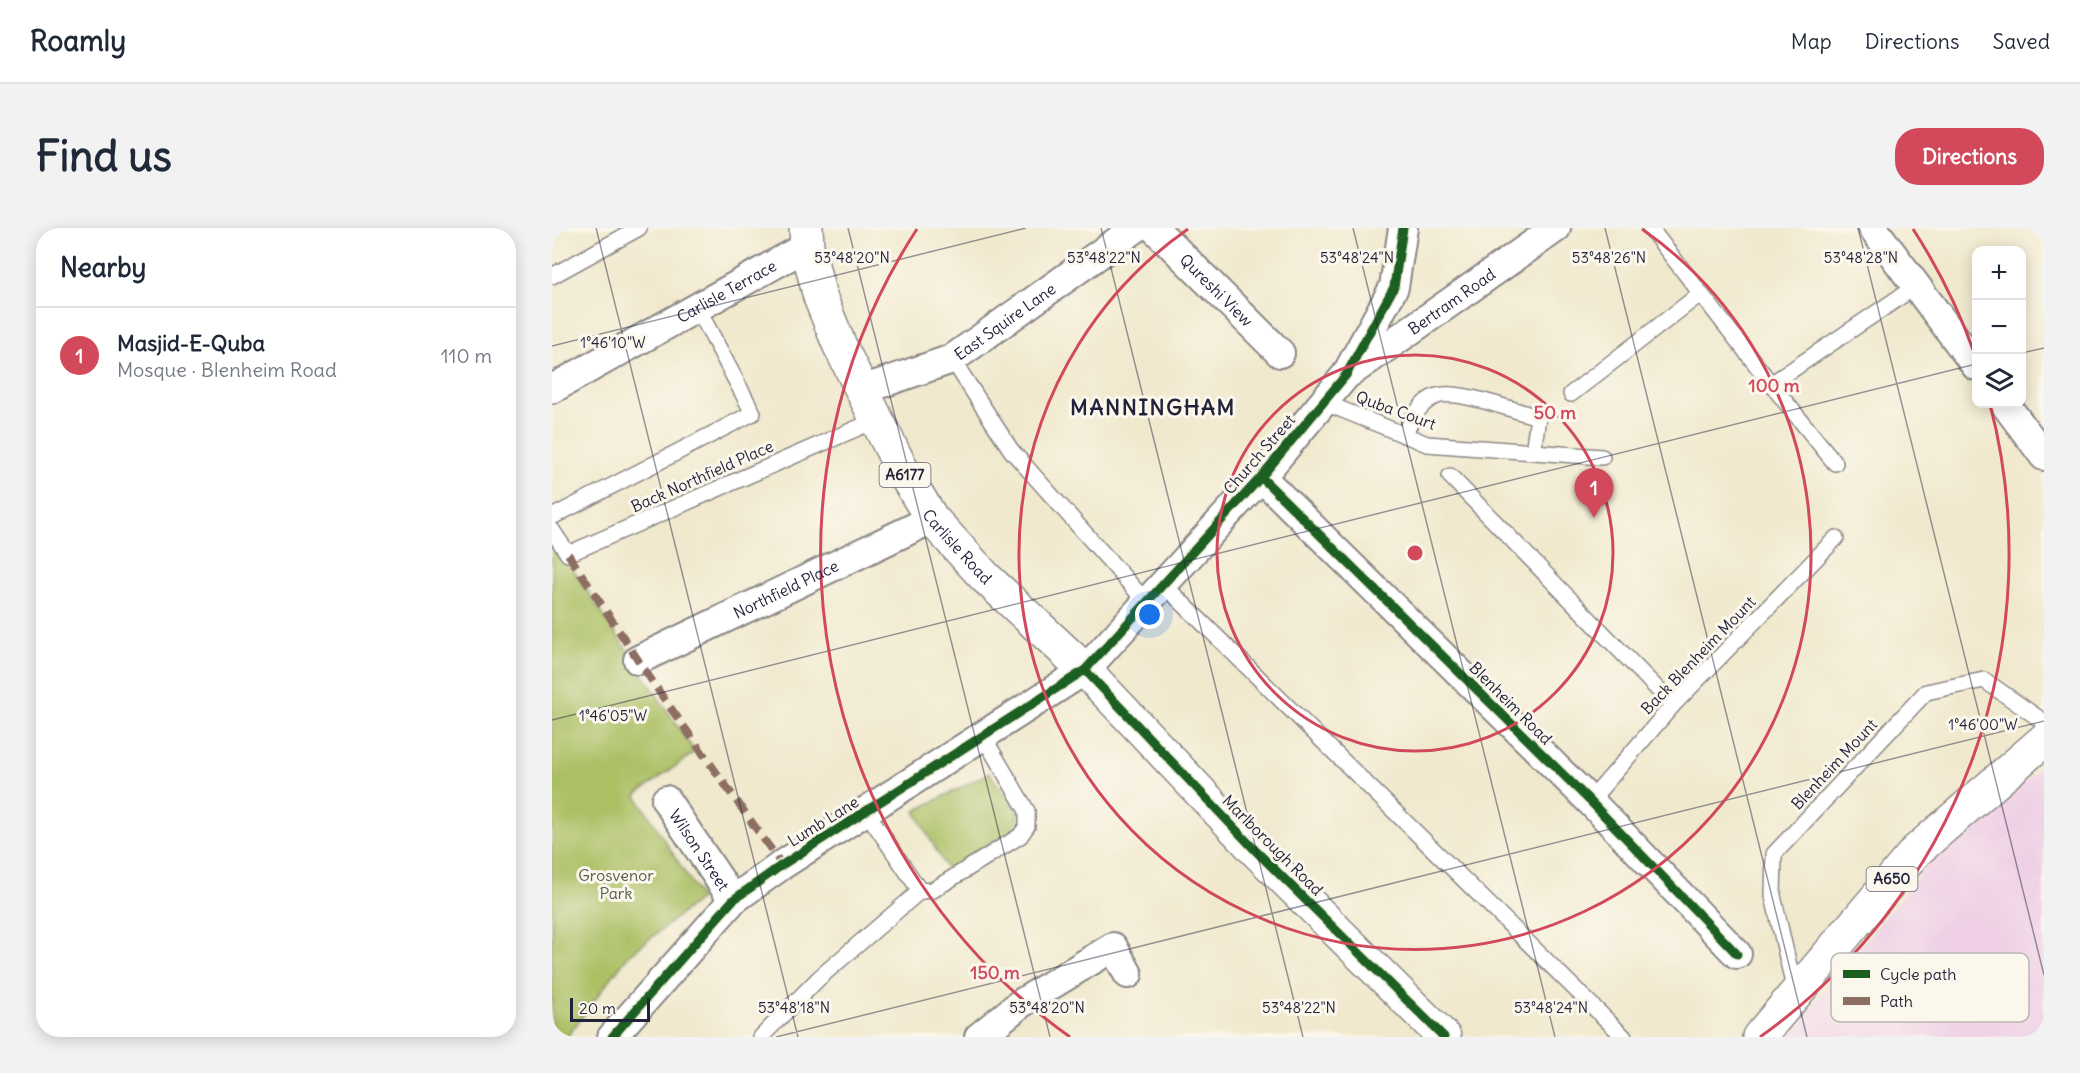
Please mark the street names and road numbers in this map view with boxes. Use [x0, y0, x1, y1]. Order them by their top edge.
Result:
street label: Qureshi View [1176, 249, 1257, 331]
street label: Carlisle Terrace [673, 255, 780, 327]
street label: Bertram Road [1404, 264, 1499, 339]
street label: East Squire Lane [950, 279, 1059, 364]
street label: Quba Court [1353, 386, 1439, 434]
street label: Church Street [1219, 410, 1300, 498]
street label: Back Northfield Place [628, 436, 776, 516]
road number: A6177 [880, 463, 930, 487]
street label: Carlisle Road [918, 505, 996, 588]
street label: Northfield Place [730, 555, 842, 623]
street label: Back Blenheim Mount [1636, 591, 1760, 718]
street label: Blenheim Road [1465, 657, 1557, 749]
street label: Blenheim Mount [1787, 714, 1882, 814]
street label: Lumb Lane [784, 791, 862, 851]
street label: Marlborough Road [1219, 791, 1327, 899]
street label: Wilson Street [665, 805, 734, 895]
road number: A650 [1866, 867, 1918, 891]

